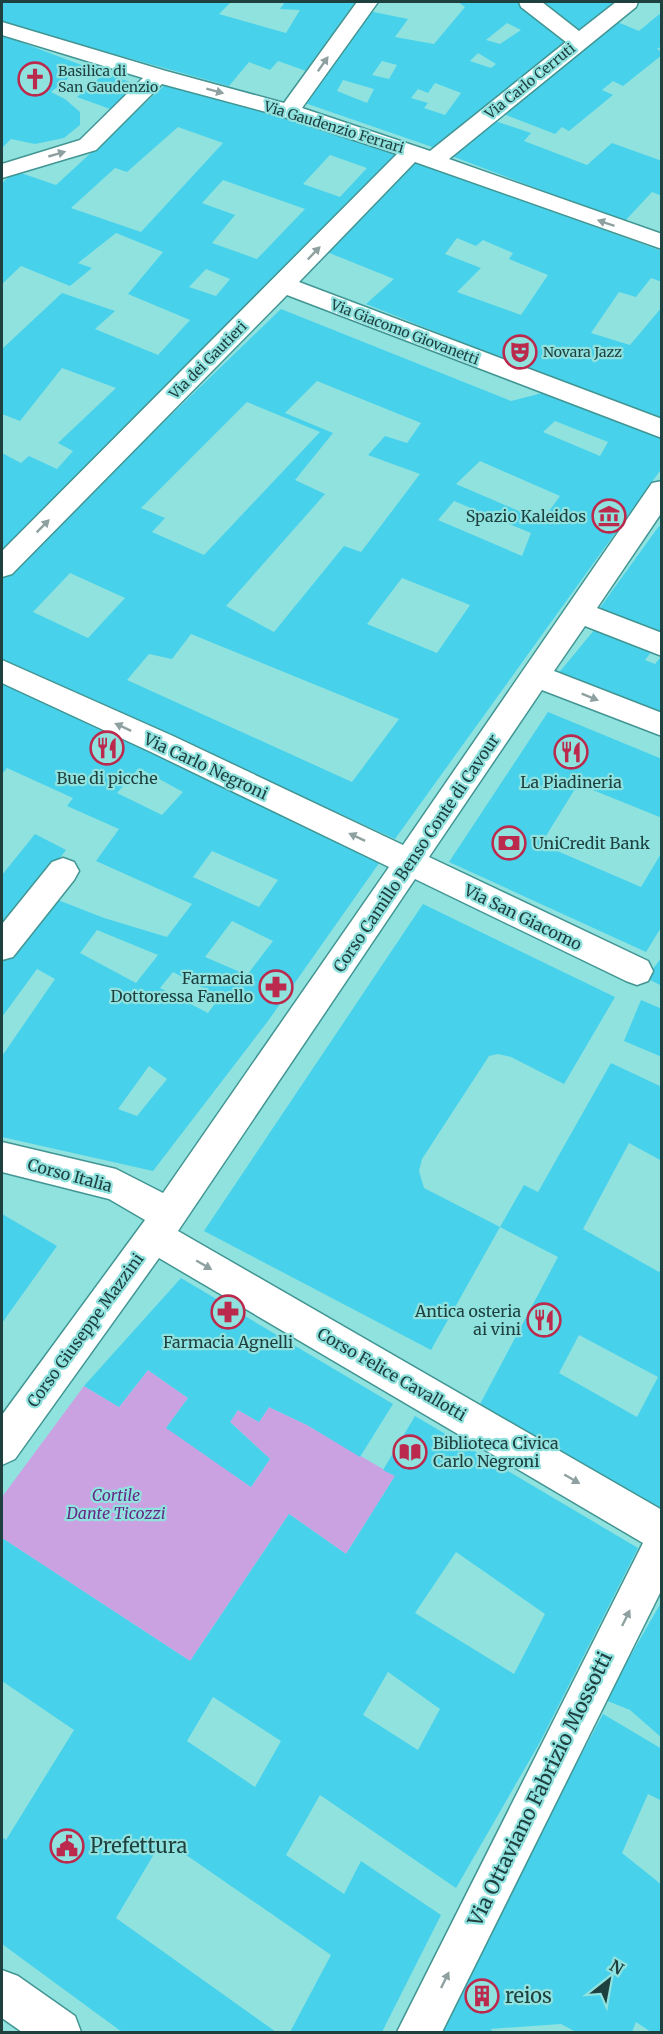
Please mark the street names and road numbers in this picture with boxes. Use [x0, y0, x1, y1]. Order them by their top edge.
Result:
street label: Via Carlo Cerruti [481, 39, 579, 123]
street label: Via Gaudenzio Ferrari [261, 97, 407, 157]
street label: Via Giacomo Giovanetti [327, 295, 482, 369]
street label: Via dei Gautieri [165, 317, 251, 403]
street label: Via Carlo Negroni [140, 728, 271, 803]
street label: Corso Camillo Benso Conte di Cavour [329, 730, 503, 976]
street label: Via San Giacomo [460, 879, 585, 954]
street label: Corso Italia [26, 1154, 115, 1196]
street label: Corso Giuseppe Mazzini [22, 1249, 148, 1411]
street label: Corso Felice Cavallotti [314, 1323, 470, 1425]
street label: Via Ottaviano Fabrizio Mossotti [462, 1647, 617, 1931]

